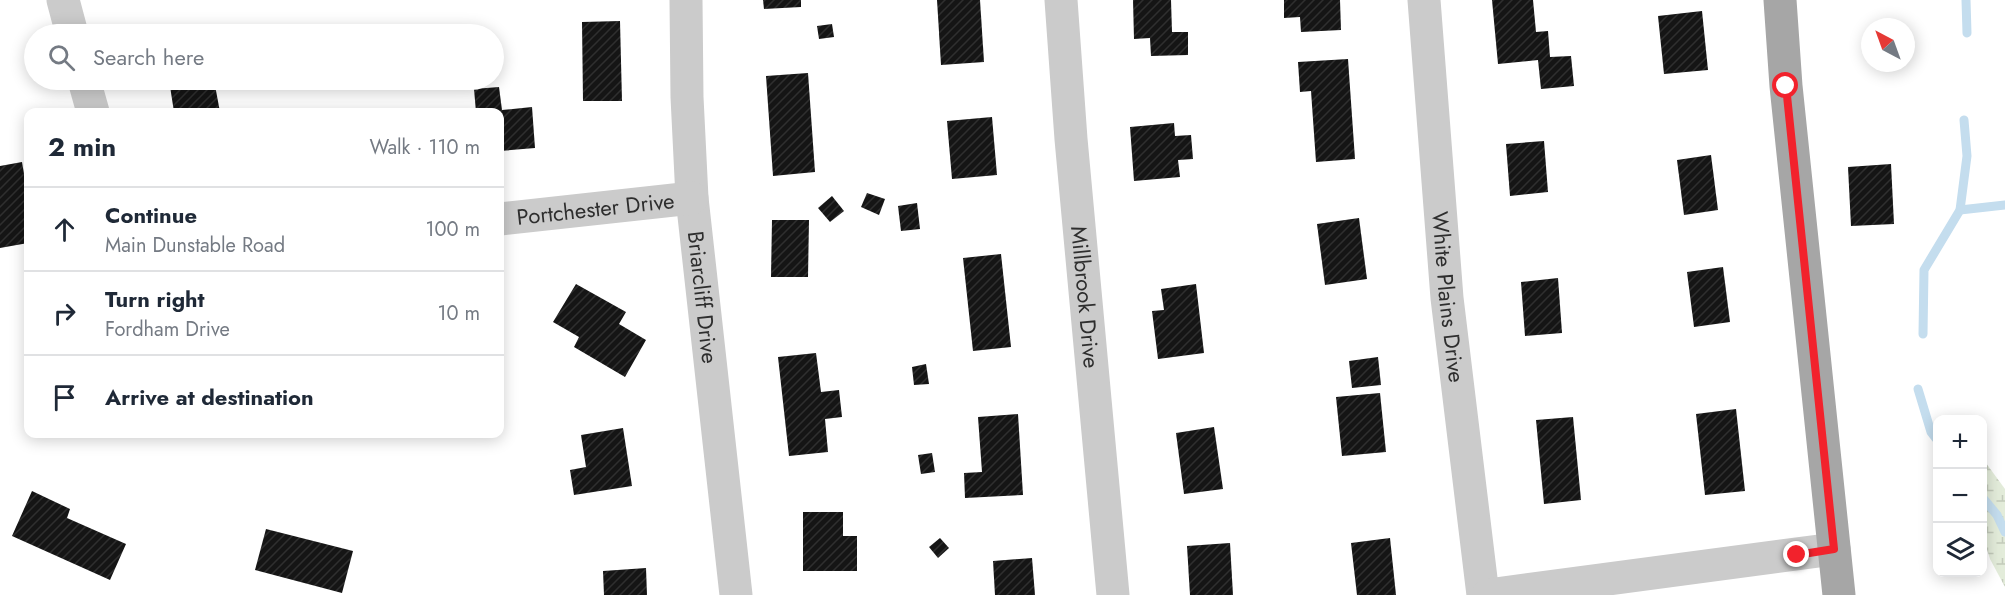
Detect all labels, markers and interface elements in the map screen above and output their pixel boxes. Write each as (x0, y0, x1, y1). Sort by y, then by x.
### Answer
north arrow (1861, 18, 1915, 72)
search box (24, 24, 504, 90)
icon: search (45, 41, 78, 74)
text: Search here (93, 41, 204, 73)
route start (1772, 72, 1798, 98)
text: 2 min (48, 128, 116, 166)
text: Walk · 110 m (370, 133, 480, 162)
street label: Portchester Drive (515, 184, 676, 233)
text: Continue (105, 199, 197, 231)
street label: White Plains Drive (1424, 210, 1473, 384)
icon: ahead (48, 213, 81, 246)
text: 100 m (425, 215, 480, 244)
street label: Millbrook Drive (1063, 224, 1108, 370)
street label: Briarcliff Drive (680, 229, 726, 365)
text: Main Dunstable Road (105, 231, 285, 260)
text: Turn right (105, 283, 205, 315)
icon: right (48, 297, 81, 330)
text: 10 m (437, 299, 480, 328)
text: Fordham Drive (105, 315, 230, 344)
icon: arrive (48, 381, 81, 414)
text: Arrive at destination (105, 381, 314, 413)
map controls (1933, 415, 1987, 577)
button: + (1933, 415, 1987, 469)
button: − (1933, 469, 1987, 523)
button: layers (1933, 523, 1987, 577)
route end (1783, 541, 1809, 567)

